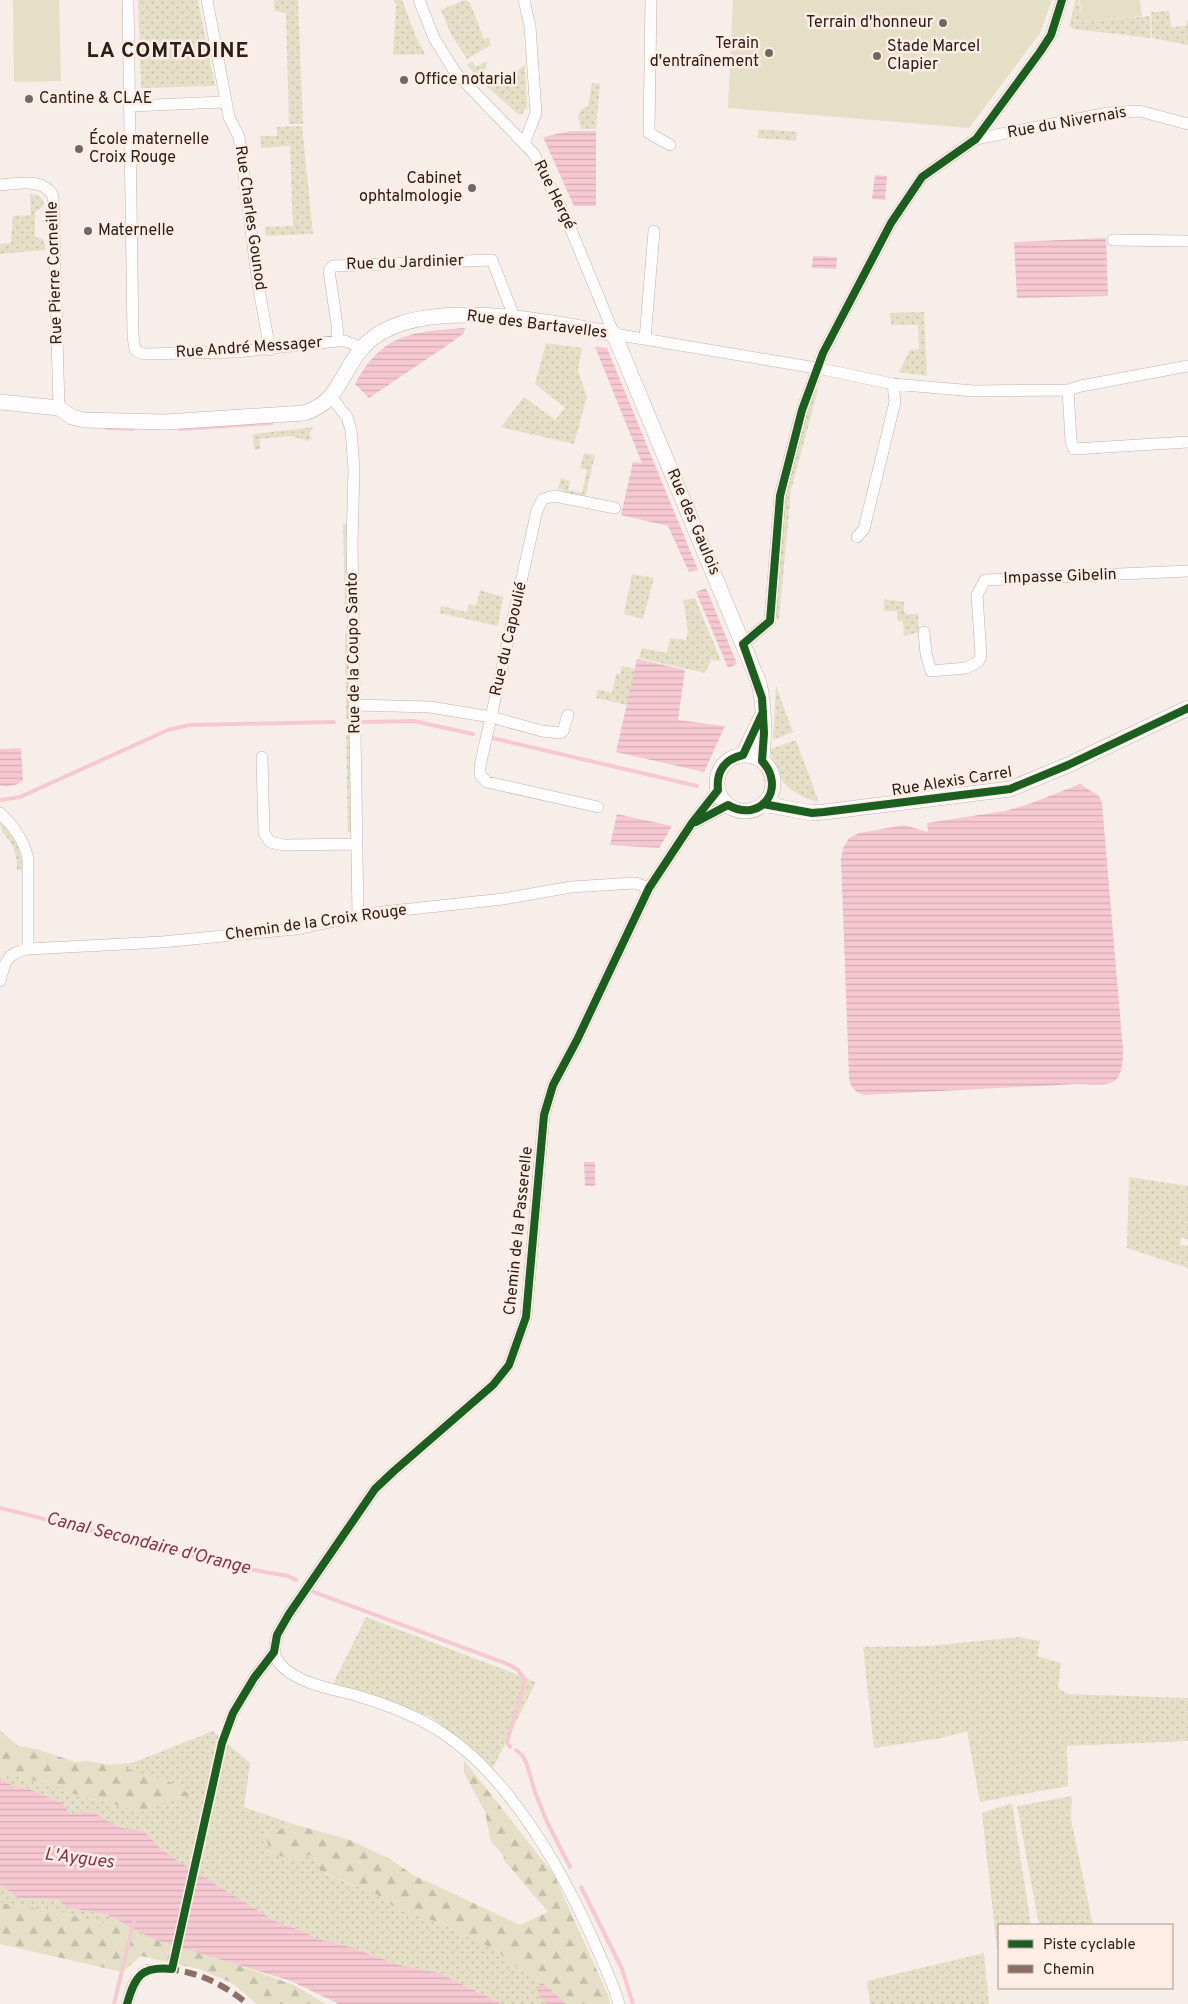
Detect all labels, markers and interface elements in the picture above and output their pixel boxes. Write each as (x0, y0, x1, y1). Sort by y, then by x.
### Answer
place label: Terrain d'honneur (806, 13, 933, 33)
marker: Terrain d'honneur (937, 17, 949, 29)
place label: Terain d'entraînement (650, 34, 759, 72)
place label: Stade Marcel Clapier (887, 37, 980, 75)
district label: LA COMTADINE (86, 38, 250, 65)
marker: Terain d'entraînement (763, 47, 775, 59)
marker: Stade Marcel Clapier (871, 50, 883, 62)
place label: Office notarial (414, 70, 516, 90)
marker: Office notarial (398, 74, 410, 86)
place label: Cantine & CLAE (39, 89, 152, 109)
marker: Cantine & CLAE (23, 93, 35, 105)
street label: Rue du Nivernais (1006, 103, 1128, 143)
place label: École maternelle Croix Rouge (89, 128, 209, 168)
marker: École maternelle Croix Rouge (73, 143, 85, 155)
street label: Rue Charles Gounod (230, 144, 270, 292)
street label: Rue Hergé (529, 157, 579, 233)
place label: Cabinet ophtalmologie (359, 169, 462, 207)
marker: Cabinet ophtalmologie (466, 182, 478, 194)
street label: Rue Pierre Corneille (43, 201, 67, 345)
place label: Maternelle (98, 221, 174, 241)
marker: Maternelle (82, 225, 94, 237)
street label: Rue du Jardinier (346, 251, 464, 275)
street label: Rue des Bartavelles (466, 306, 608, 344)
street label: Rue André Messager (175, 333, 323, 363)
street label: Rue des Gaulois (662, 466, 724, 578)
street label: Impasse Gibelin (1003, 565, 1117, 589)
street label: Rue de la Coupo Santo (343, 572, 365, 734)
street label: Rue du Capoulié (486, 580, 532, 698)
street label: Rue Alexis Carrel (890, 763, 1014, 801)
street label: Chemin de la Croix Rouge (224, 900, 408, 946)
street label: Chemin de la Passerelle (500, 1146, 538, 1316)
water label: Canal Secondaire d'Orange (43, 1507, 253, 1581)
water label: L'Aygues (43, 1843, 116, 1875)
legend (998, 1924, 1173, 1989)
text: Piste cyclable (1043, 1936, 1136, 1955)
text: Chemin (1043, 1961, 1095, 1980)

